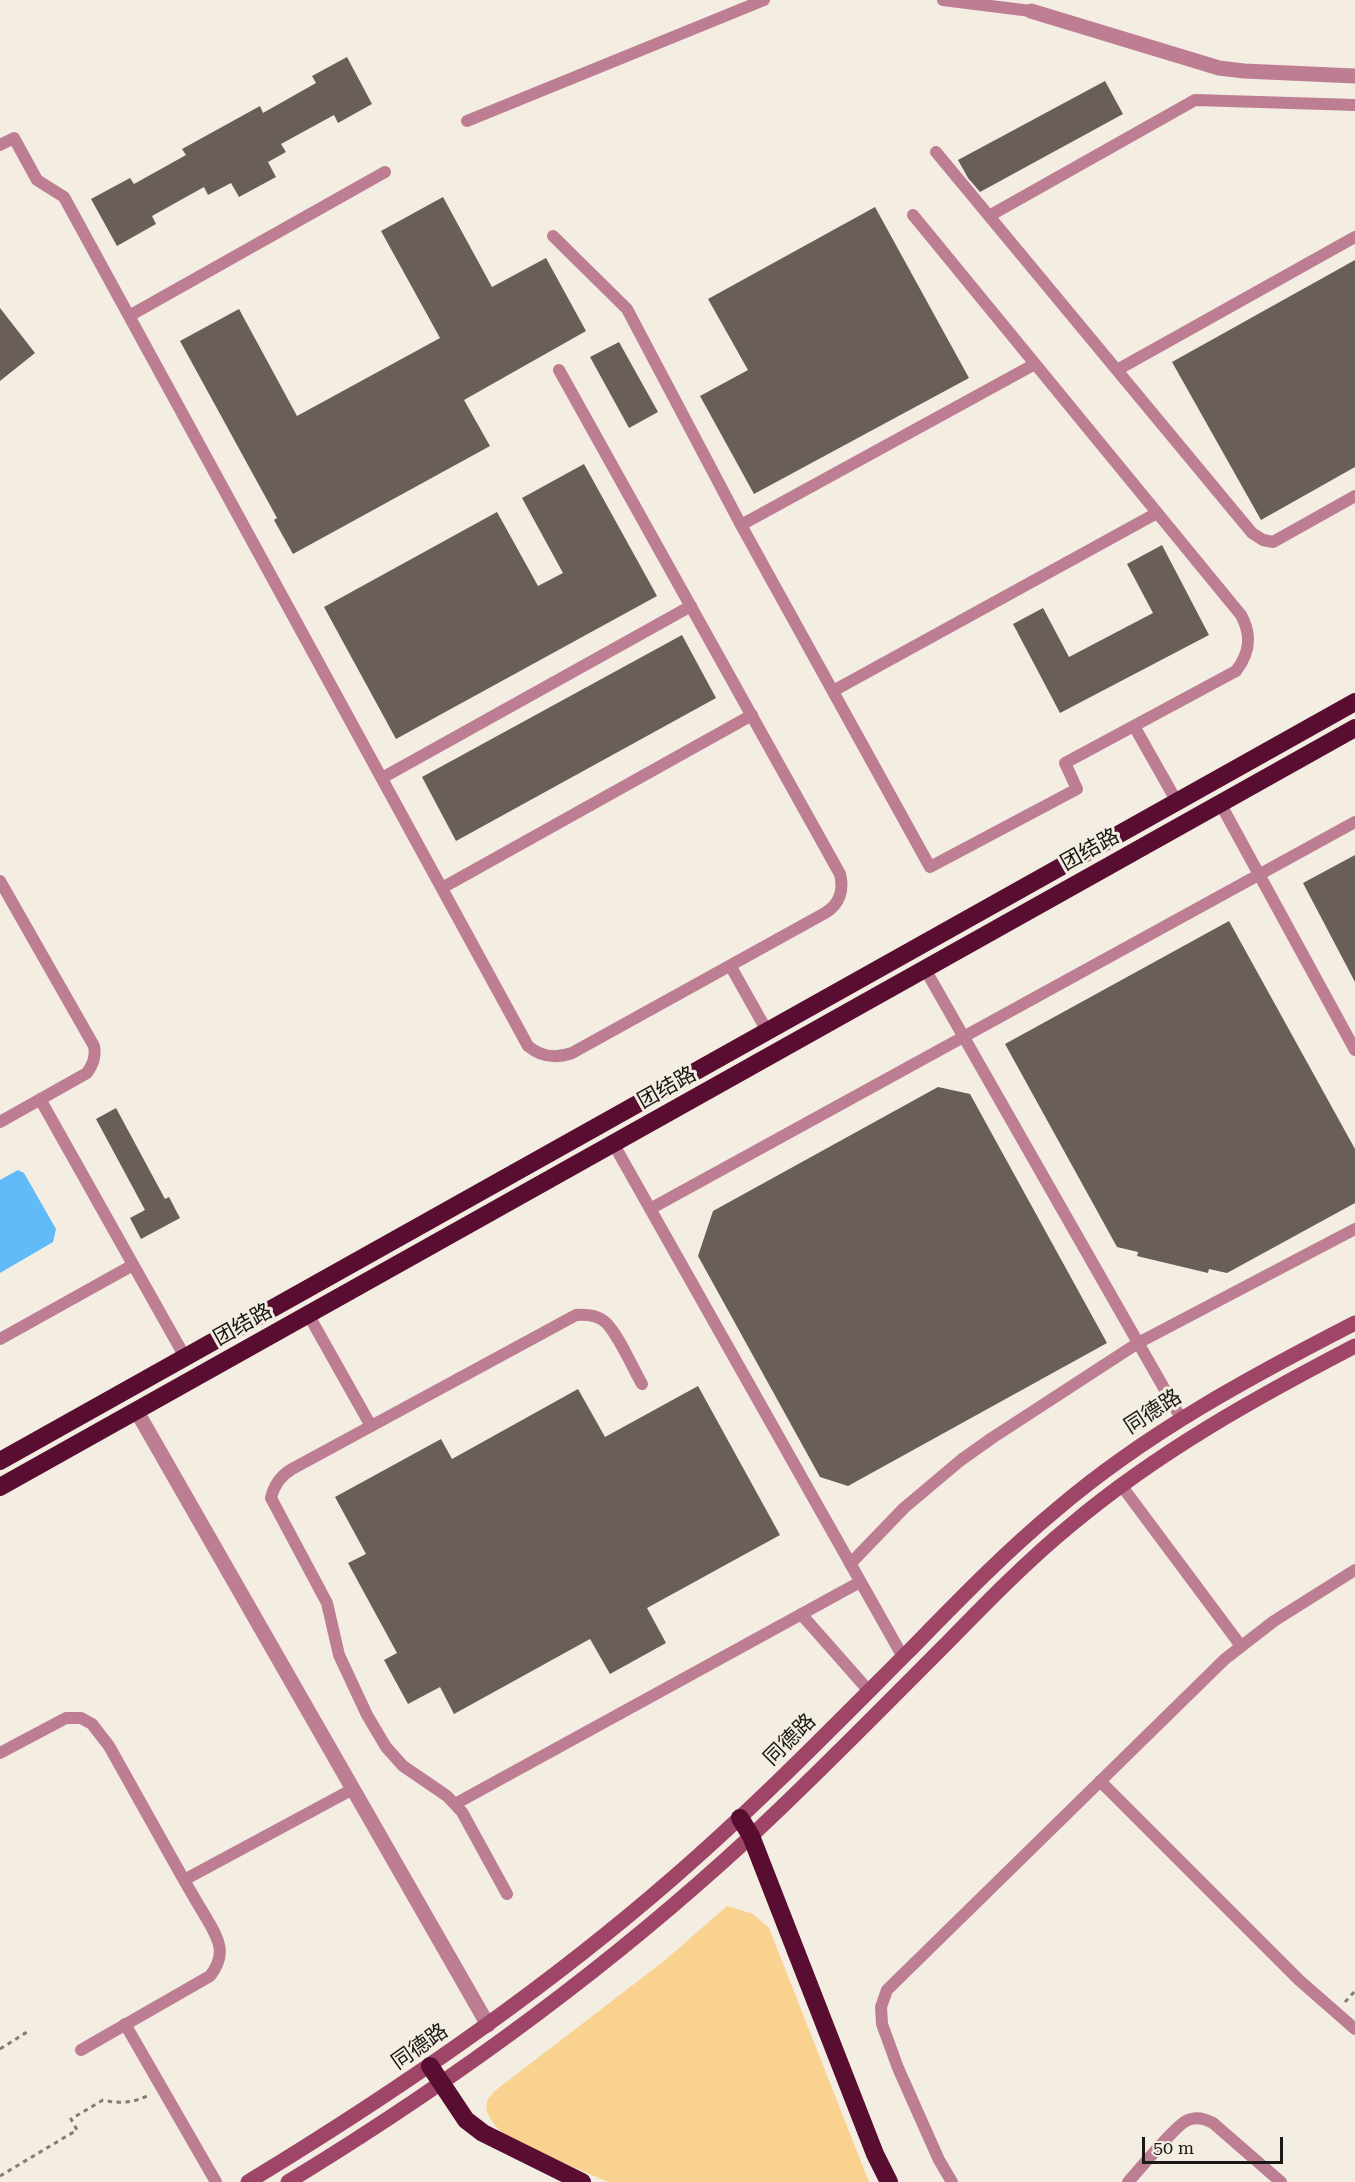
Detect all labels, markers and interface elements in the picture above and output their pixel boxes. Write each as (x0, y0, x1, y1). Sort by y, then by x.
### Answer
street label: 团结路 (1056, 824, 1124, 876)
street label: 团结路 (633, 1062, 701, 1114)
street label: 团结路 (209, 1299, 277, 1351)
street label: 同德路 (1120, 1384, 1186, 1440)
street label: 同德路 (759, 1709, 821, 1771)
street label: 同德路 (387, 2019, 453, 2075)
scale bar (1145, 2125, 1286, 2163)
text: 50 m (1153, 2137, 1194, 2158)

